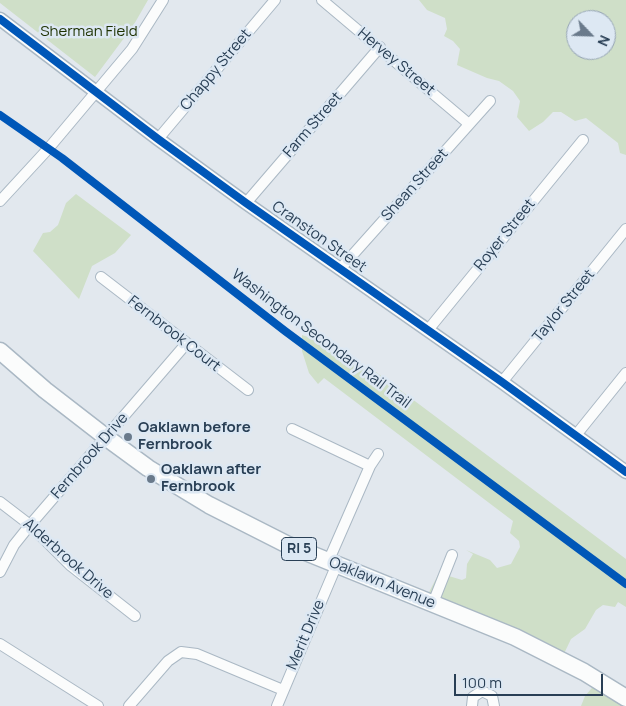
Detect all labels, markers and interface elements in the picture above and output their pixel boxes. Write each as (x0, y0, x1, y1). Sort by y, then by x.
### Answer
north arrow (566, 10, 616, 60)
park label: Sherman Field (40, 23, 138, 41)
street label: Hervey Street (354, 24, 438, 100)
street label: Chappy Street (177, 26, 255, 114)
text: N (594, 32, 615, 49)
street label: Farm Street (280, 89, 346, 161)
street label: Shean Street (378, 145, 452, 225)
street label: Royer Street (471, 196, 539, 274)
street label: Cranston Street (268, 198, 370, 276)
street label: Washington Secondary Rail Trail (228, 266, 414, 412)
street label: Taylor Street (529, 266, 599, 346)
street label: Fernbrook Court (124, 292, 224, 376)
street label: Fernbrook Drive (48, 409, 132, 503)
place label: Oaklawn before Fernbrook (138, 419, 251, 454)
marker: Oaklawn before Fernbrook (122, 431, 134, 443)
place label: Oaklawn after Fernbrook (161, 461, 261, 496)
marker: Oaklawn after Fernbrook (145, 473, 157, 485)
street label: Alderbrook Drive (19, 515, 117, 603)
road number: RI 5 (282, 538, 316, 560)
street label: Oaklawn Avenue (326, 554, 438, 612)
street label: Merit Drive (283, 597, 329, 673)
scale bar (456, 664, 605, 696)
text: 100 m (462, 672, 502, 693)

